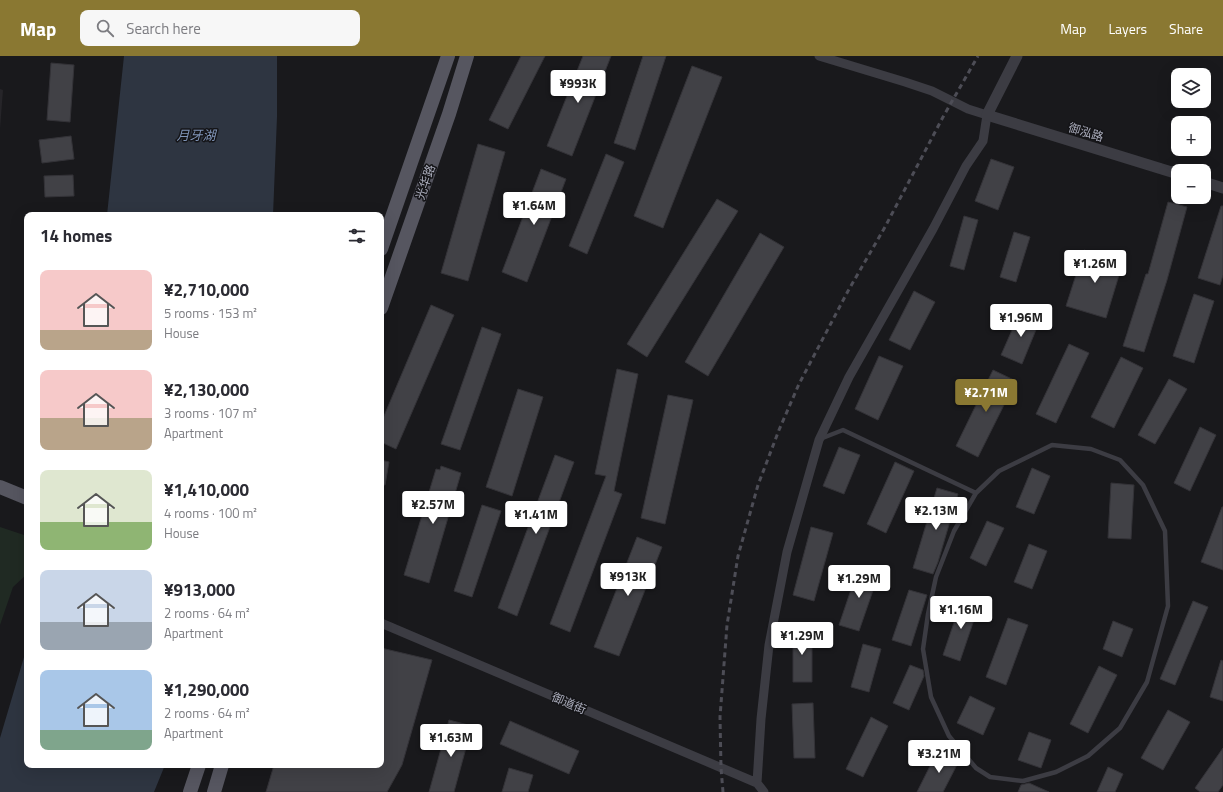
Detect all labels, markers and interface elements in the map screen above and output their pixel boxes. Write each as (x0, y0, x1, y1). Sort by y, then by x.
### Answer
search box (80, 10, 360, 46)
text: Map (20, 14, 56, 43)
icon: search (94, 17, 116, 39)
text: Search here (126, 17, 201, 40)
text: Map (1060, 18, 1086, 39)
text: Layers (1108, 18, 1147, 39)
text: Share (1169, 18, 1203, 39)
map controls (1171, 68, 1211, 204)
button: layers (1171, 68, 1211, 108)
pin: ¥993K (550, 70, 606, 104)
text: ¥993K (560, 73, 596, 93)
button: + (1171, 116, 1211, 156)
street label: 御泓路 (1066, 118, 1106, 146)
water label: 月牙湖 (176, 125, 217, 145)
street label: 光华路 (410, 162, 440, 202)
button: − (1171, 164, 1211, 204)
pin: ¥1.64M (501, 192, 567, 226)
text: ¥1.64M (512, 195, 556, 215)
text: 14 homes (40, 223, 112, 249)
icon: filters (346, 225, 368, 247)
pin: ¥1.26M (1062, 250, 1128, 284)
text: ¥1.26M (1073, 253, 1117, 273)
text: ¥2,710,000 (164, 277, 249, 303)
icon: home (72, 286, 120, 334)
text: 5 rooms · 153 m² (164, 303, 257, 323)
pin: ¥1.96M (988, 304, 1054, 338)
text: ¥1.96M (999, 307, 1043, 327)
text: House (164, 323, 199, 343)
text: ¥2,130,000 (164, 377, 249, 403)
pin: ¥2.71M (953, 379, 1019, 413)
text: ¥2.71M (964, 382, 1008, 402)
icon: home (72, 386, 120, 434)
text: 3 rooms · 107 m² (164, 403, 257, 423)
text: Apartment (164, 423, 223, 443)
text: ¥1,410,000 (164, 477, 249, 503)
icon: home (72, 486, 120, 534)
pin: ¥2.57M (400, 491, 466, 525)
text: ¥2.57M (411, 494, 455, 514)
pin: ¥2.13M (903, 497, 969, 531)
text: ¥2.13M (914, 500, 958, 520)
pin: ¥1.41M (503, 501, 569, 535)
text: 4 rooms · 100 m² (164, 503, 257, 523)
text: ¥1.41M (514, 504, 558, 524)
text: House (164, 523, 199, 543)
pin: ¥913K (600, 563, 656, 597)
pin: ¥1.29M (826, 565, 892, 599)
text: ¥913K (610, 566, 646, 586)
text: ¥1.29M (837, 568, 881, 588)
text: ¥913,000 (164, 577, 235, 603)
icon: home (72, 586, 120, 634)
pin: ¥1.16M (928, 596, 994, 630)
text: ¥1.16M (939, 599, 983, 619)
text: 2 rooms · 64 m² (164, 603, 250, 623)
pin: ¥1.29M (769, 622, 835, 656)
text: Apartment (164, 623, 223, 643)
text: ¥1.29M (780, 625, 824, 645)
text: ¥1,290,000 (164, 677, 249, 703)
icon: home (72, 686, 120, 734)
street label: 御道街 (549, 687, 589, 719)
text: 2 rooms · 64 m² (164, 703, 250, 723)
text: Apartment (164, 723, 223, 743)
pin: ¥1.63M (418, 724, 484, 758)
text: ¥1.63M (429, 727, 473, 747)
pin: ¥3.21M (906, 740, 972, 774)
text: ¥3.21M (917, 743, 961, 763)

